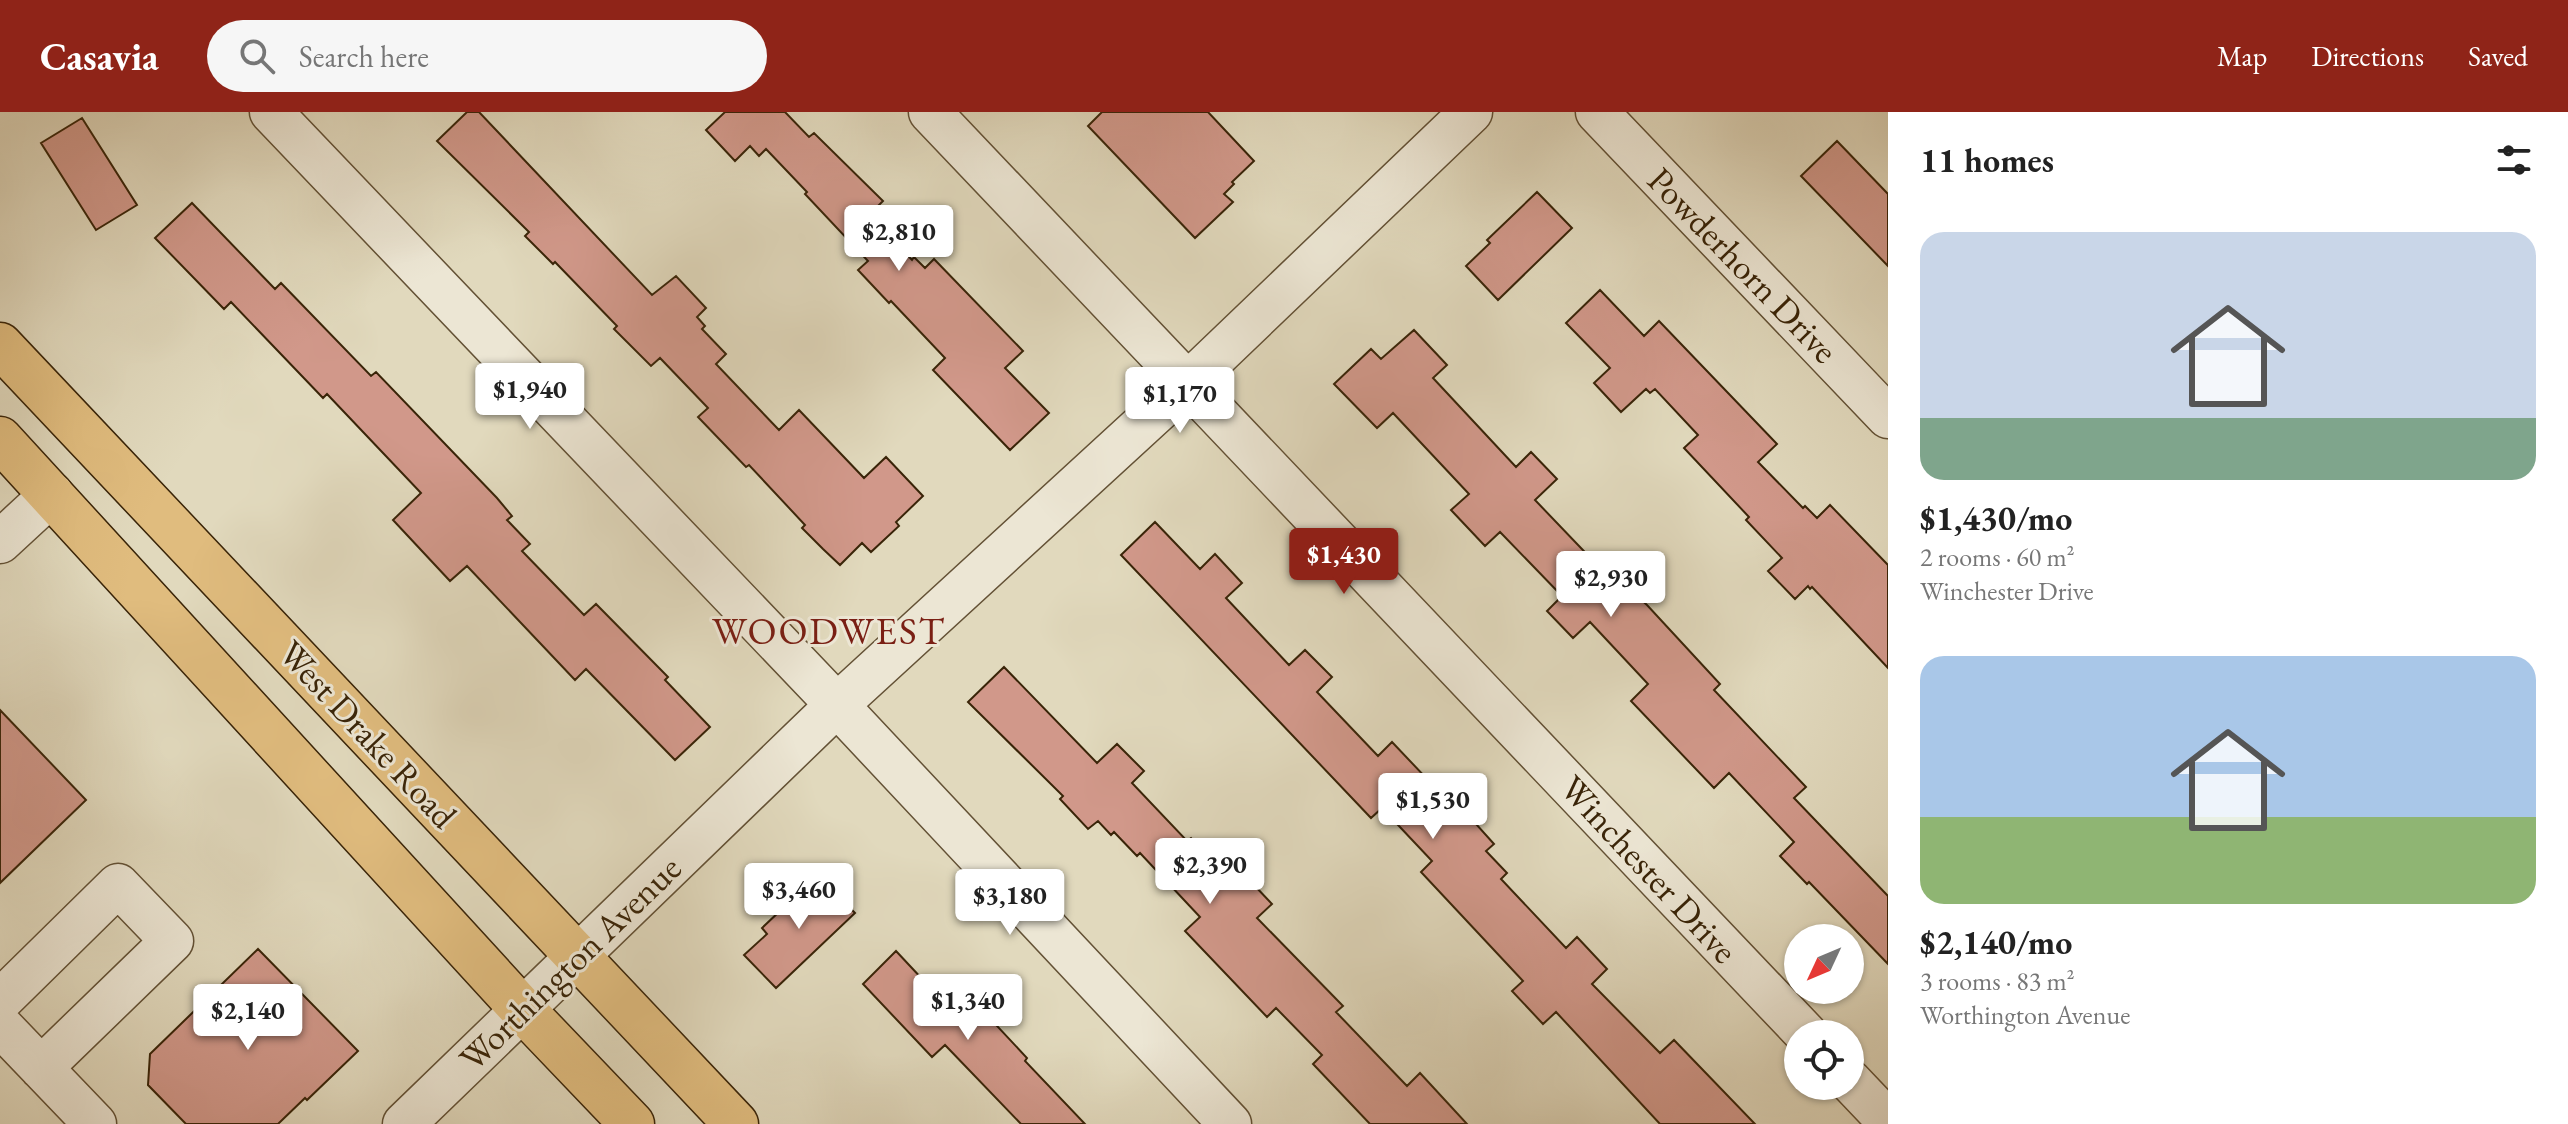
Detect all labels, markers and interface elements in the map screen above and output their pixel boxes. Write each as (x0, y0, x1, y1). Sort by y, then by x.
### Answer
search box (207, 20, 767, 92)
text: Casavia (40, 32, 159, 81)
icon: search (235, 34, 279, 78)
text: Search here (299, 37, 429, 76)
text: Map (2217, 38, 2267, 74)
text: Directions (2311, 38, 2424, 74)
text: Saved (2468, 38, 2528, 74)
text: 11 homes (1920, 138, 2054, 182)
icon: filters (2492, 138, 2536, 182)
street label: Powderhorn Drive (1638, 157, 1848, 373)
pin: $2,810 (834, 205, 964, 273)
text: $2,810 (862, 214, 936, 248)
icon: home (2156, 284, 2300, 428)
pin: $1,940 (465, 363, 595, 431)
pin: $1,170 (1115, 367, 1245, 435)
text: $1,940 (493, 372, 567, 406)
text: $1,170 (1143, 376, 1217, 410)
text: $1,430/mo (1920, 496, 2072, 540)
pin: $1,430 (1279, 528, 1409, 596)
text: $1,430 (1307, 537, 1381, 571)
text: 2 rooms · 60 m² (1920, 540, 2075, 574)
pin: $2,930 (1546, 551, 1676, 619)
text: $2,930 (1574, 560, 1648, 594)
text: Winchester Drive (1920, 574, 2094, 608)
district label: WOODWEST (712, 606, 946, 655)
street label: West Drake Road (269, 630, 468, 839)
icon: home (2156, 708, 2300, 852)
street label: Winchester Drive (1550, 765, 1748, 973)
pin: $1,530 (1368, 773, 1498, 841)
text: $1,530 (1396, 782, 1470, 816)
pin: $2,390 (1145, 838, 1275, 906)
street label: Worthington Avenue (449, 845, 691, 1081)
text: $2,390 (1173, 847, 1247, 881)
pin: $3,460 (734, 863, 864, 931)
pin: $3,180 (945, 869, 1075, 937)
text: $3,460 (762, 872, 836, 906)
text: $3,180 (973, 878, 1047, 912)
text: $2,140/mo (1920, 920, 2072, 964)
north arrow (1784, 924, 1864, 1004)
map controls (1784, 924, 1864, 1100)
text: 3 rooms · 83 m² (1920, 964, 2075, 998)
pin: $1,340 (903, 974, 1033, 1042)
text: $1,340 (931, 983, 1005, 1017)
pin: $2,140 (183, 984, 313, 1052)
text: $2,140 (211, 993, 285, 1027)
text: Worthington Avenue (1920, 998, 2130, 1032)
button: locate (1784, 1020, 1864, 1100)

